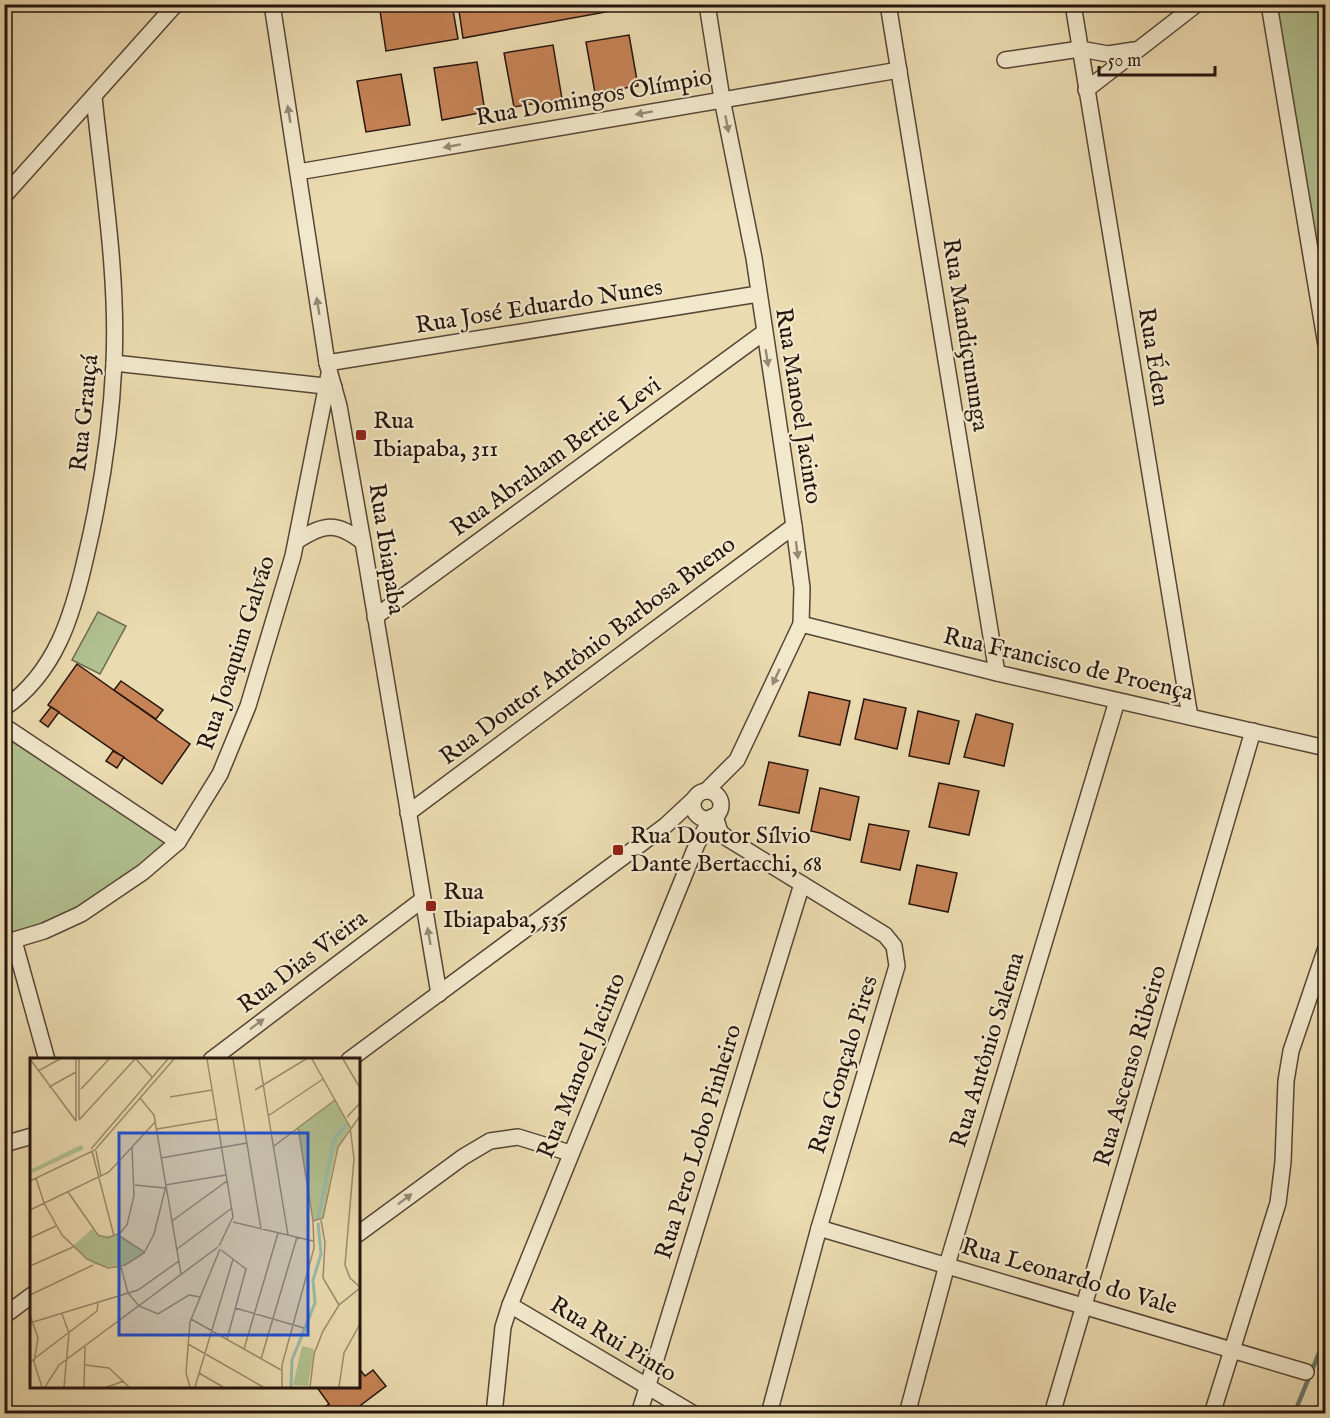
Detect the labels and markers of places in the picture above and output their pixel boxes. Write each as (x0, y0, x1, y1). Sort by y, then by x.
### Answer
place label: Rua Ibiapaba, 311 (373, 406, 498, 465)
marker: Rua Ibiapaba, 311 (354, 428, 368, 442)
place label: Rua Doutor Sílvio Dante Bertacchi, 68 (630, 821, 822, 880)
marker: Rua Doutor Sílvio Dante Bertacchi, 68 (611, 843, 625, 857)
place label: Rua Ibiapaba, 535 (443, 877, 568, 936)
marker: Rua Ibiapaba, 535 (424, 899, 438, 913)

